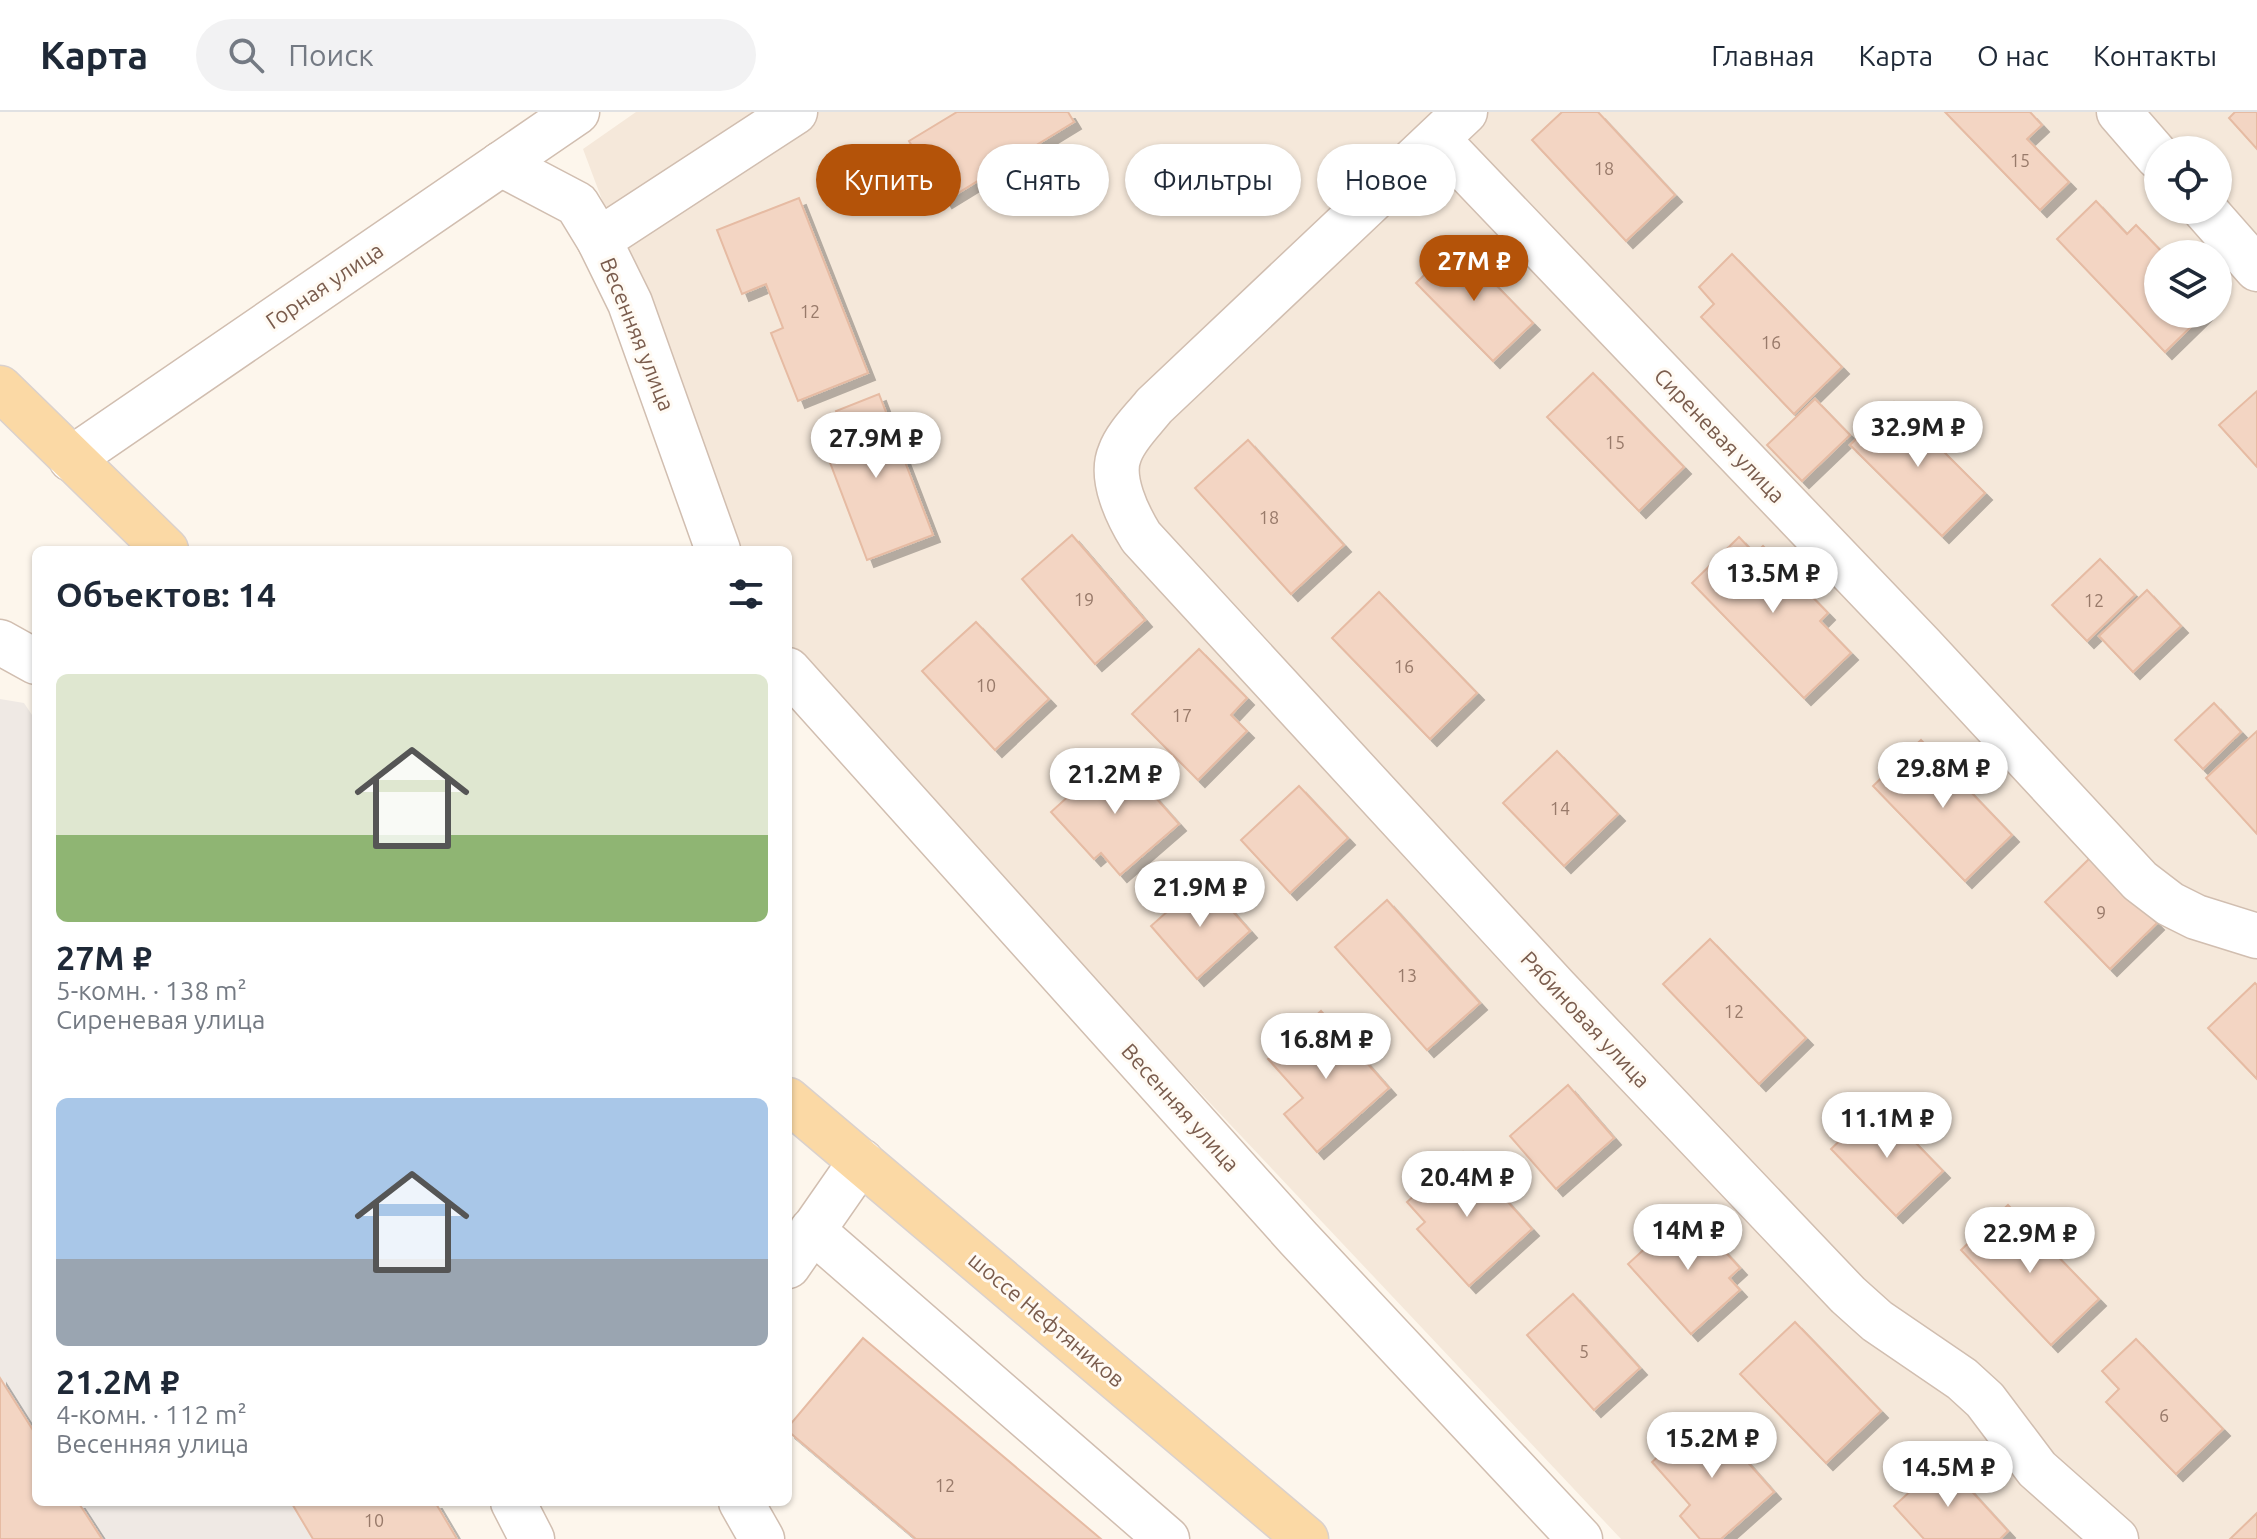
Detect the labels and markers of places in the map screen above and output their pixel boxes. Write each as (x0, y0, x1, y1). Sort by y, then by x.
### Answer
pin: 27M ₽ (1418, 235, 1530, 303)
pin: 32.9M ₽ (1844, 401, 1992, 469)
pin: 27.9M ₽ (802, 412, 950, 480)
pin: 13.5M ₽ (1699, 547, 1847, 615)
pin: 29.8M ₽ (1869, 742, 2017, 810)
pin: 21.2M ₽ (1041, 748, 1189, 816)
pin: 21.9M ₽ (1126, 861, 1274, 929)
pin: 16.8M ₽ (1252, 1013, 1400, 1081)
pin: 11.1M ₽ (1813, 1092, 1961, 1160)
pin: 20.4M ₽ (1393, 1151, 1541, 1219)
pin: 14M ₽ (1632, 1204, 1744, 1272)
pin: 22.9M ₽ (1956, 1207, 2104, 1275)
pin: 15.2M ₽ (1638, 1412, 1786, 1480)
pin: 14.5M ₽ (1874, 1441, 2022, 1509)

